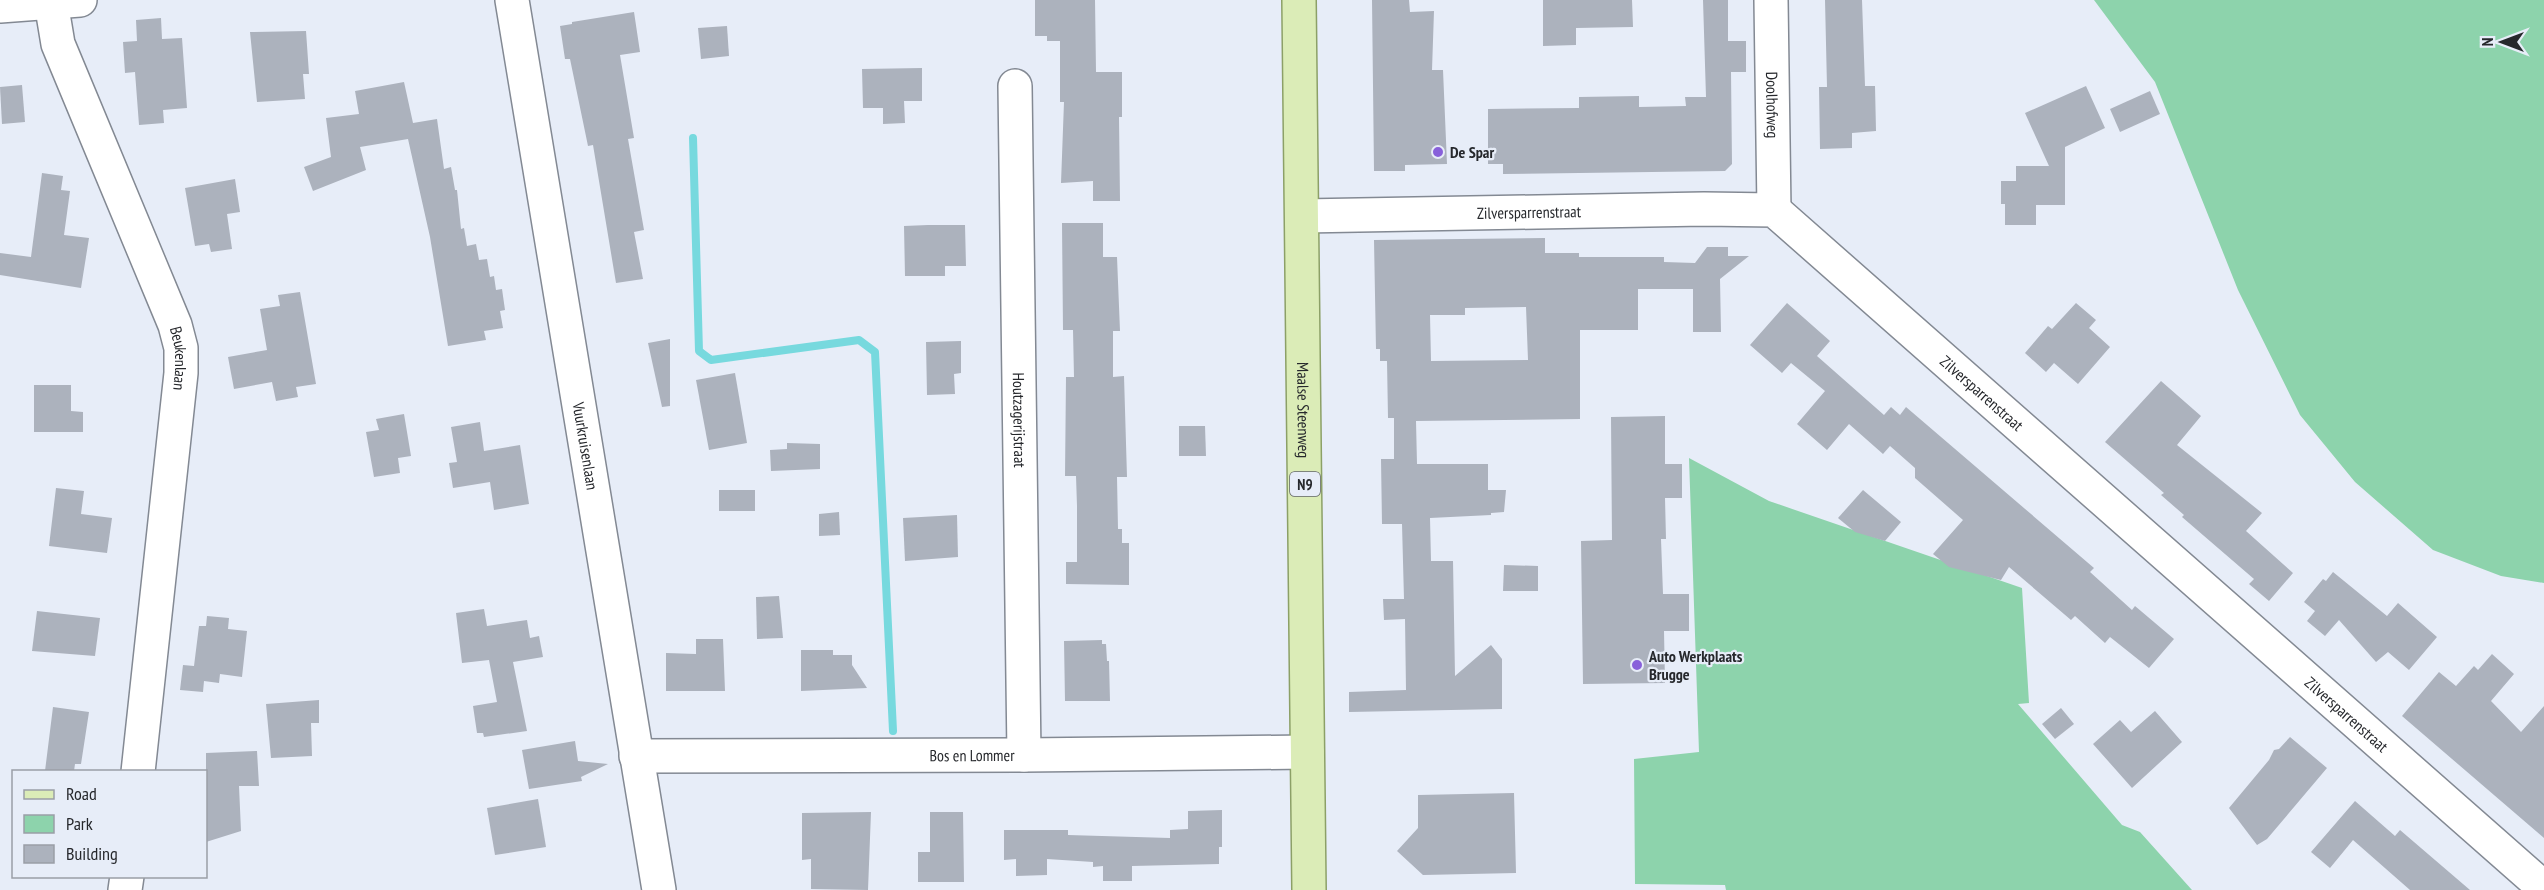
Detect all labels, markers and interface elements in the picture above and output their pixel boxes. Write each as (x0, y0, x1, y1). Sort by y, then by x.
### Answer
north arrow (2472, 12, 2532, 72)
text: N (2477, 38, 2497, 46)
street label: Doolhofweg (1762, 72, 1783, 138)
place label: De Spar (1450, 142, 1494, 162)
marker: De Spar (1431, 145, 1445, 159)
street label: Zilversparrenstraat (1477, 201, 1582, 223)
street label: Beukenlaan (166, 324, 191, 391)
street label: Zilversparrenstraat (1936, 351, 2028, 435)
street label: Maalse Steenweg (1293, 362, 1314, 458)
street label: Houtzagerijstraat (1009, 372, 1030, 468)
street label: Vuurkruisenlaan (568, 400, 603, 491)
road number: N9 (1290, 472, 1320, 496)
place label: Auto Werkplaats Brugge (1648, 646, 1743, 684)
marker: Auto Werkplaats Brugge (1630, 658, 1644, 672)
street label: Zilversparrenstraat (2301, 672, 2393, 756)
street label: Bos en Lommer (929, 745, 1015, 765)
legend (12, 770, 207, 878)
text: Road (66, 782, 97, 805)
text: Park (66, 812, 93, 835)
text: Building (66, 842, 118, 865)

